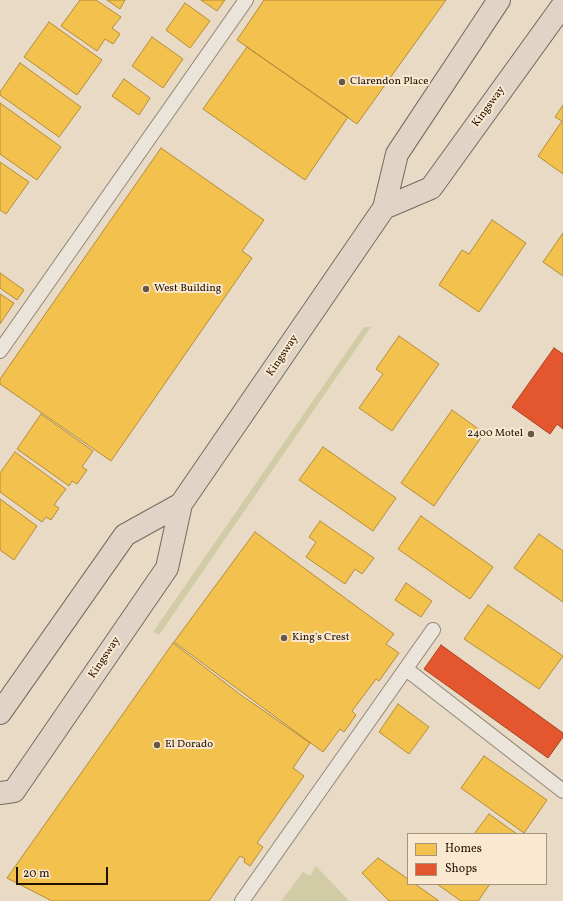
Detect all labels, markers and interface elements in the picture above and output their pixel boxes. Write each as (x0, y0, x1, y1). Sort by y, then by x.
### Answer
place label: Clarendon Place (350, 75, 428, 89)
marker: Clarendon Place (337, 77, 347, 87)
street label: Kingsway (470, 84, 508, 130)
place label: West Building (154, 282, 221, 296)
marker: West Building (141, 284, 151, 294)
street label: Kingsway (264, 333, 302, 379)
place label: 2400 Motel (467, 427, 523, 441)
marker: 2400 Motel (526, 429, 536, 439)
place label: King's Crest (292, 631, 350, 645)
marker: King's Crest (279, 633, 289, 643)
street label: Kingsway (86, 635, 124, 681)
place label: El Dorado (165, 738, 213, 752)
marker: El Dorado (152, 740, 162, 750)
legend (407, 833, 547, 885)
text: Homes (445, 841, 482, 857)
scale bar (18, 859, 110, 885)
text: Shops (445, 861, 477, 877)
text: 20 m (23, 866, 50, 882)

